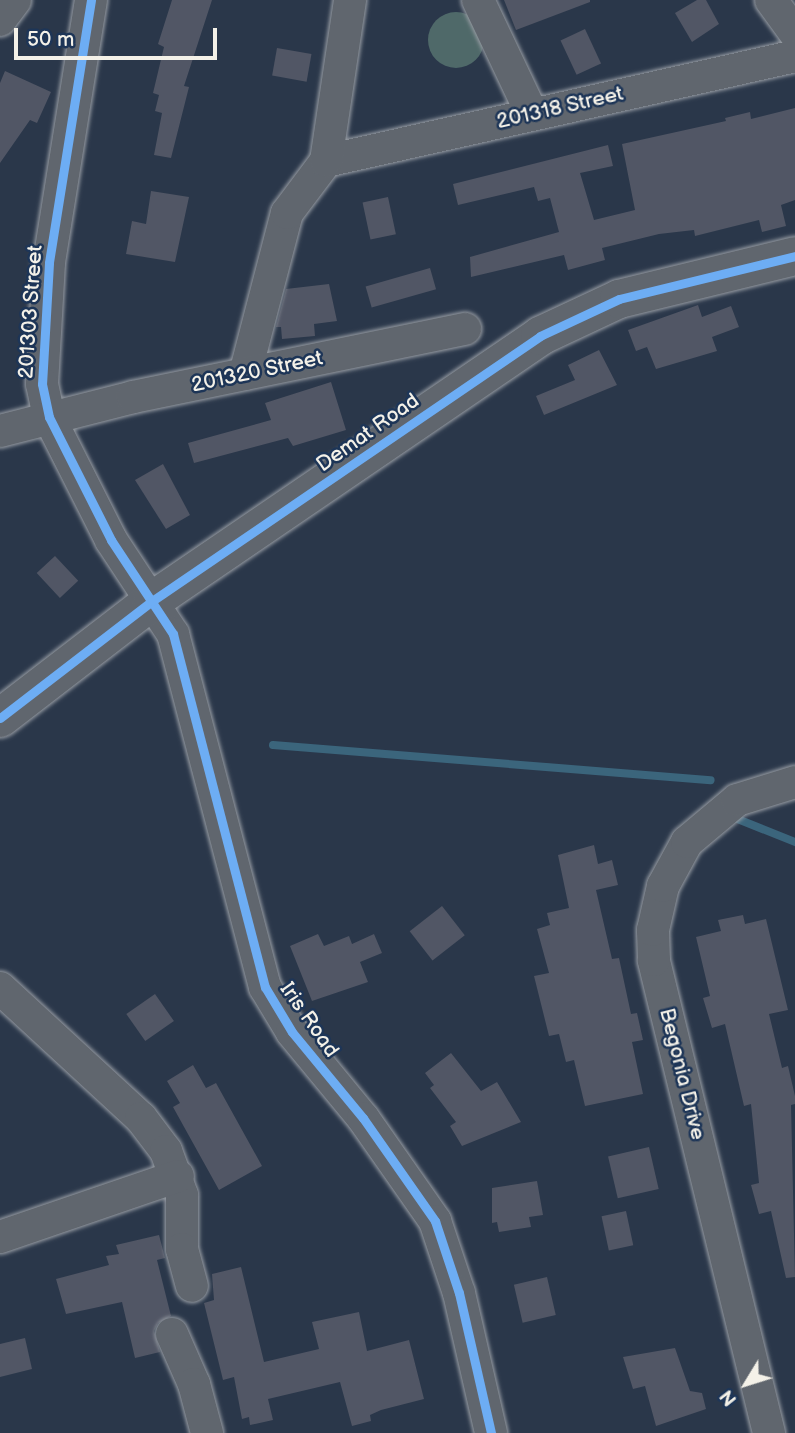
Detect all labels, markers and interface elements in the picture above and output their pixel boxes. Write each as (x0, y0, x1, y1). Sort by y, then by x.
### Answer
scale bar (18, 14, 220, 58)
text: 50 m (27, 27, 74, 52)
street label: 201318 Street (494, 81, 626, 135)
street label: 201303 Street (14, 244, 48, 380)
street label: 201320 Street (189, 346, 325, 398)
street label: Demat Road (312, 388, 424, 478)
street label: Iris Road (274, 978, 344, 1062)
street label: Begonia Drive (653, 1006, 711, 1142)
north arrow (711, 1349, 781, 1419)
text: N (716, 1385, 743, 1410)

